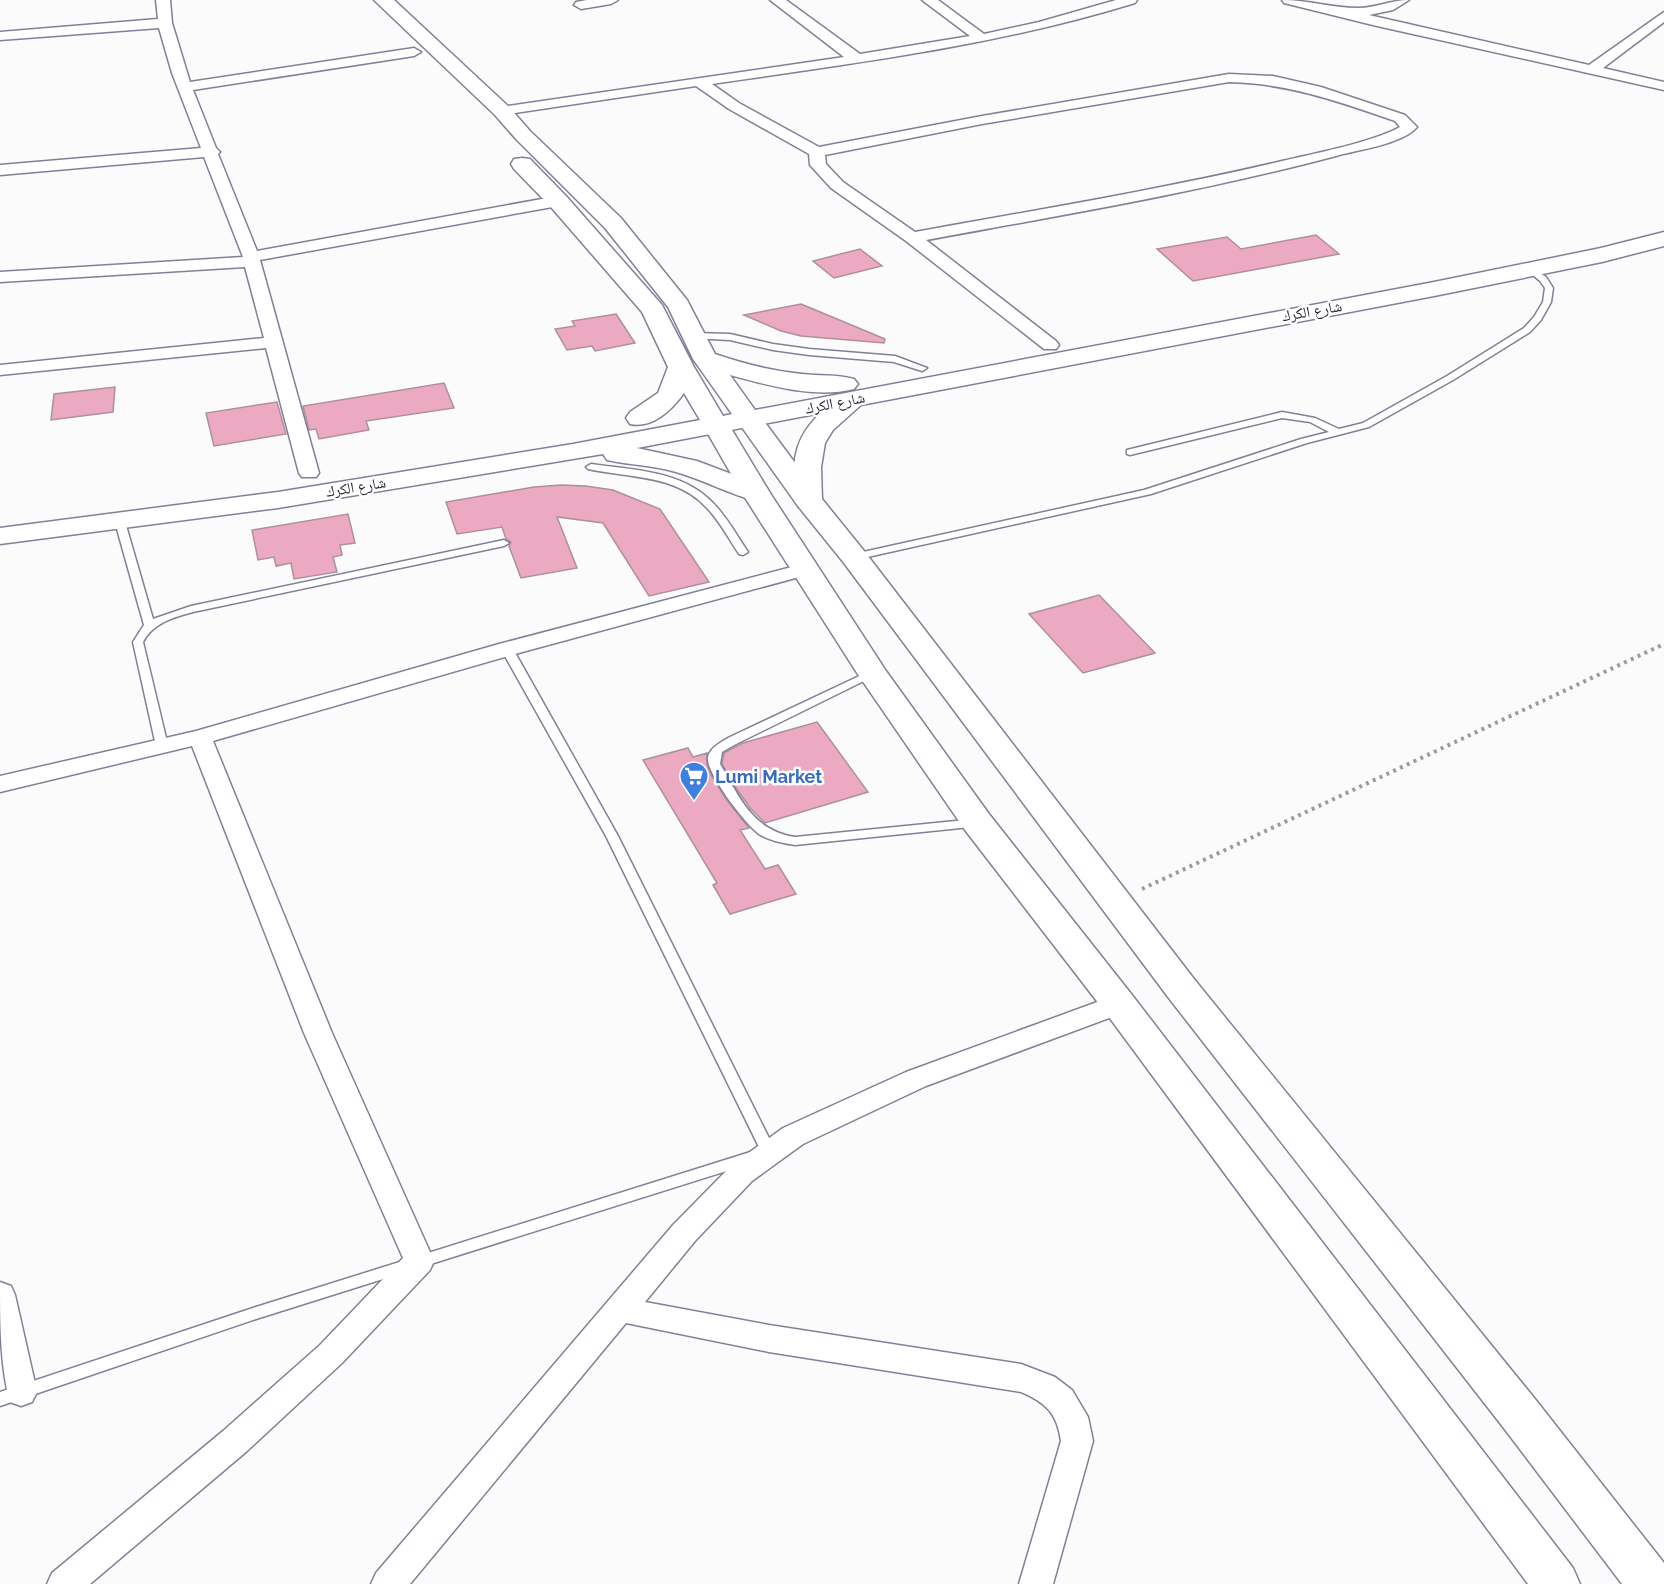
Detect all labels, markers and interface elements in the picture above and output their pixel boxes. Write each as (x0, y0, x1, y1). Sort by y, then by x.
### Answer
street label: شارع الكرك (1281, 297, 1344, 326)
street label: شارع الكرك (804, 388, 867, 419)
street label: شارع الكرك (325, 473, 388, 502)
supermarket icon: Lumi Market (678, 760, 710, 802)
place label: Lumi Market (715, 766, 822, 787)

